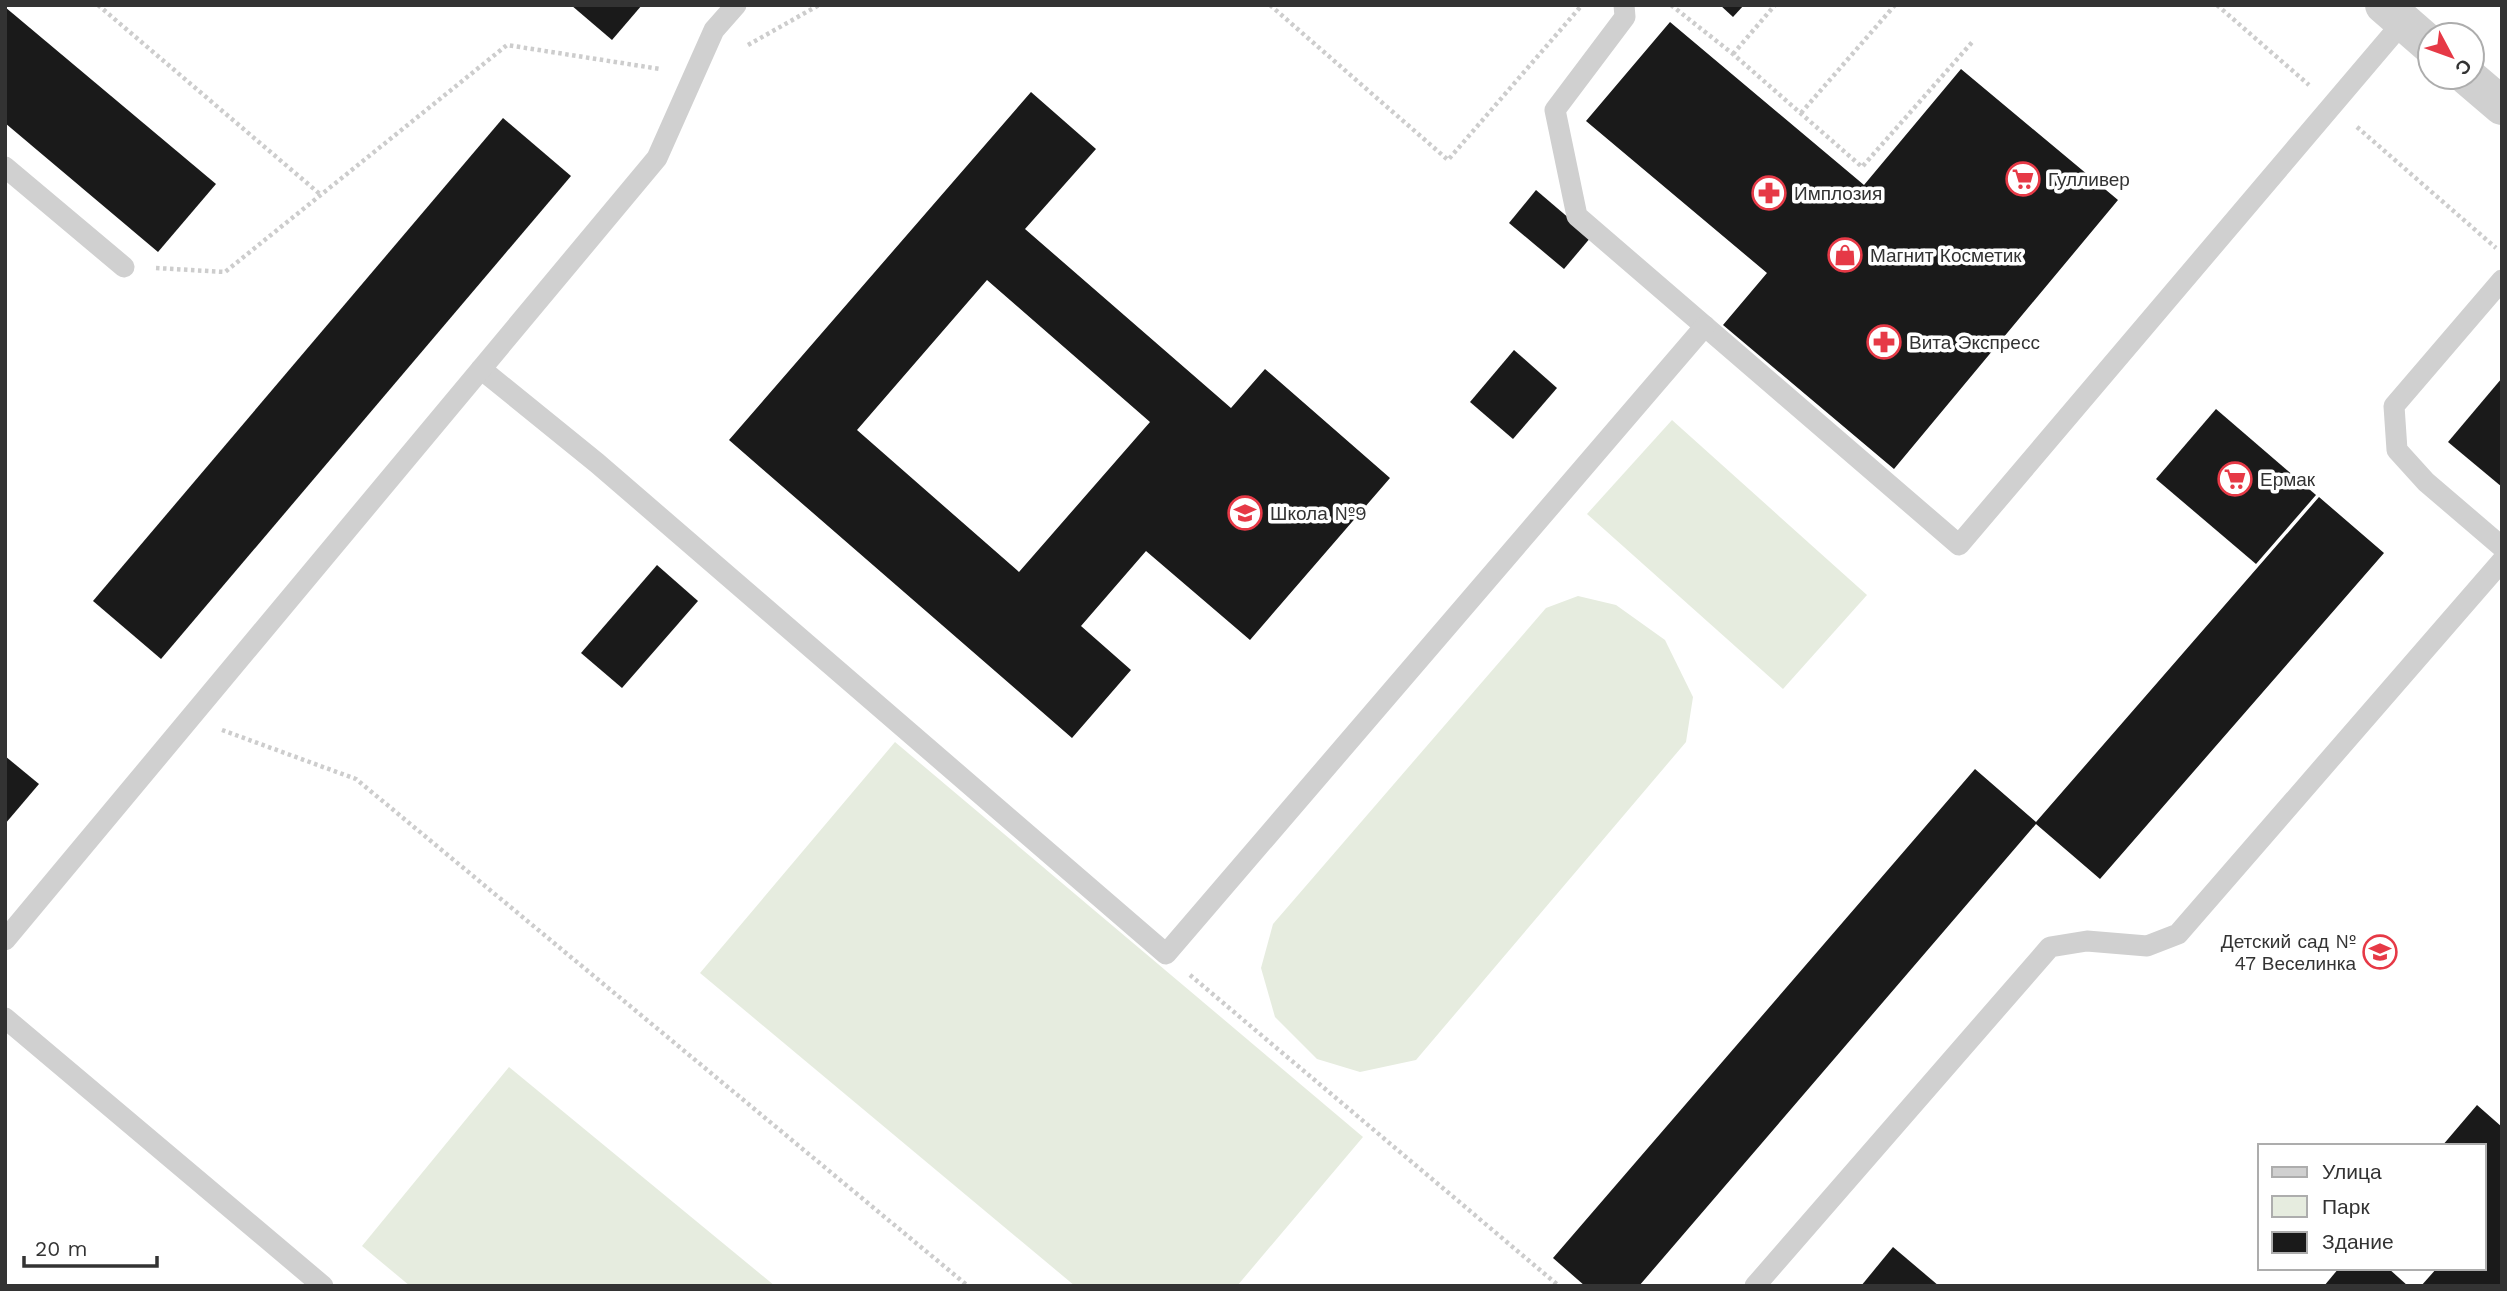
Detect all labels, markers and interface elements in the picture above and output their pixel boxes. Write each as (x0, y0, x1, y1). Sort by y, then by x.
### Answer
north arrow (2416, 21, 2486, 91)
text: С (2450, 54, 2477, 80)
supermarket icon: Гулливер (2004, 160, 2042, 198)
place label: Гулливер (2048, 168, 2130, 191)
pharmacy icon: Имплозия (1750, 174, 1788, 212)
place label: Имплозия (1794, 182, 1882, 205)
shop icon: Магнит Косметик (1826, 236, 1864, 274)
place label: Магнит Косметик (1870, 244, 2022, 267)
pharmacy icon: Вита Экспресс (1865, 323, 1903, 361)
place label: Вита Экспресс (1909, 331, 2040, 354)
supermarket icon: Ермак (2216, 460, 2254, 498)
place label: Ермак (2260, 468, 2316, 491)
school or university icon: Школа №9 (1226, 494, 1264, 532)
place label: Школа №9 (1270, 502, 1367, 525)
place label: Детский сад № 47 Веселинка (2221, 930, 2356, 975)
school or university icon: Детский сад № 47 Веселинка (2361, 933, 2399, 971)
legend (2258, 1144, 2486, 1270)
text: Улица (2322, 1159, 2382, 1184)
text: Парк (2322, 1194, 2370, 1219)
scale bar (24, 1224, 158, 1268)
text: Здание (2322, 1229, 2394, 1254)
text: 20 m (35, 1236, 87, 1261)

